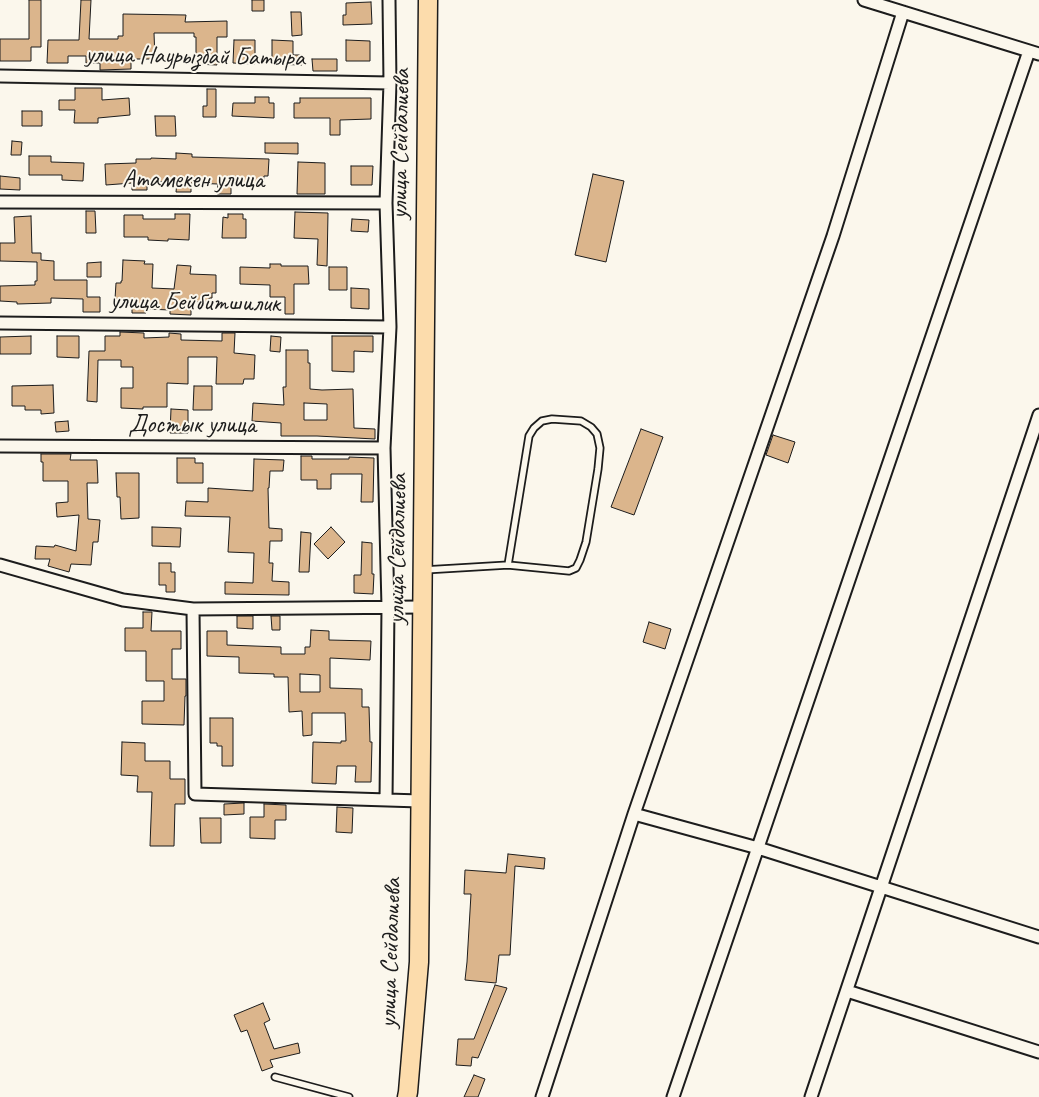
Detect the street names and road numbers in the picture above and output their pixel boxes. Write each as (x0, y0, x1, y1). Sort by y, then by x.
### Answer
street label: улица Наурызбай Батыра (85, 40, 305, 74)
street label: улица Сейдалиева (385, 69, 417, 219)
street label: Атамекен улица (122, 165, 264, 195)
street label: улица Бейбитшилик (110, 287, 280, 319)
street label: Достык улица (128, 410, 256, 440)
street label: улица Сейдалиева (382, 474, 414, 624)
street label: улица Сейдалиева (373, 877, 409, 1029)

